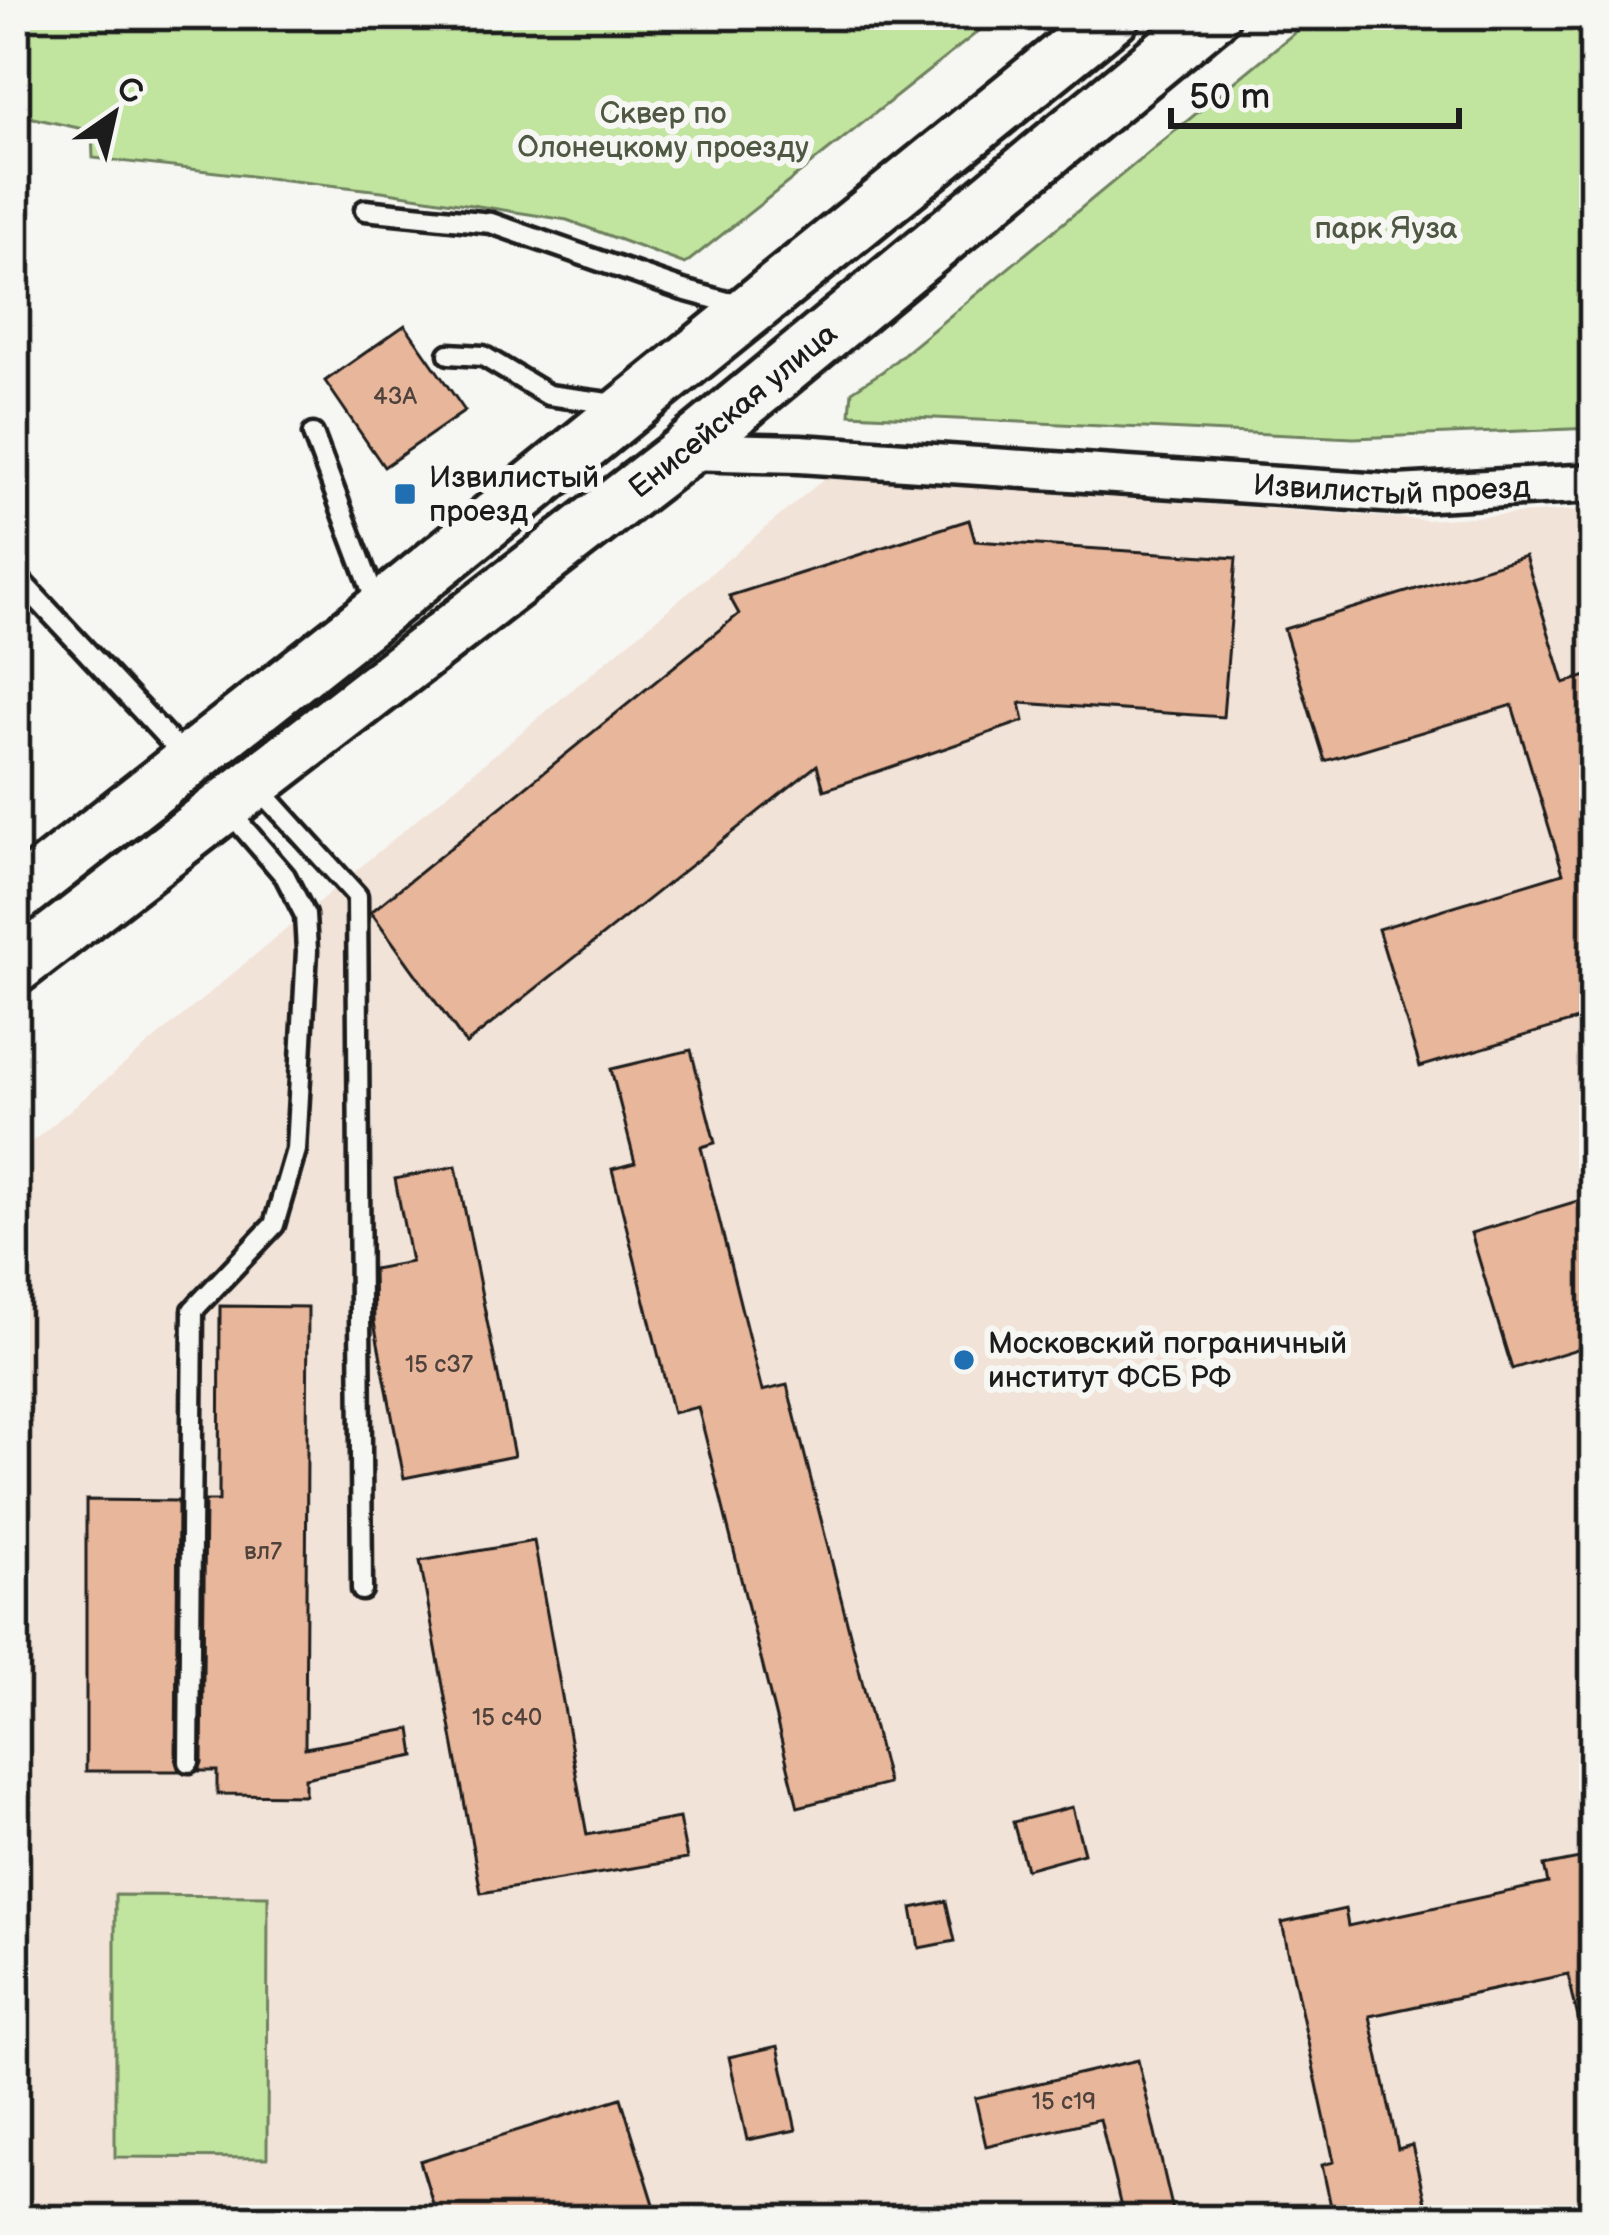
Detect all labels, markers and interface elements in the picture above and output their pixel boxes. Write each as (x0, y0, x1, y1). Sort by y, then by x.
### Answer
north arrow (54, 54, 174, 174)
scale bar (1171, 54, 1459, 128)
text: С (109, 68, 150, 114)
text: 50 m (1189, 76, 1270, 119)
park label: Сквер по Олонецкому проезду (517, 96, 809, 166)
park label: парк Яуза (1314, 211, 1458, 247)
street label: Енисейская улица (622, 316, 845, 506)
house number: 43А (373, 382, 417, 411)
place label: Извилистый проезд (429, 460, 599, 530)
street label: Извилистый проезд (1252, 467, 1531, 513)
marker: Извилистый проезд (392, 481, 418, 507)
place label: Московский пограничный институт ФСБ РФ (988, 1326, 1347, 1396)
marker: Московский пограничный институт ФСБ РФ (951, 1347, 977, 1373)
house number: 15 с37 (405, 1350, 473, 1379)
house number: вл7 (244, 1537, 282, 1566)
house number: 15 с40 (472, 1703, 542, 1732)
house number: 15 с19 (1032, 2087, 1096, 2116)

